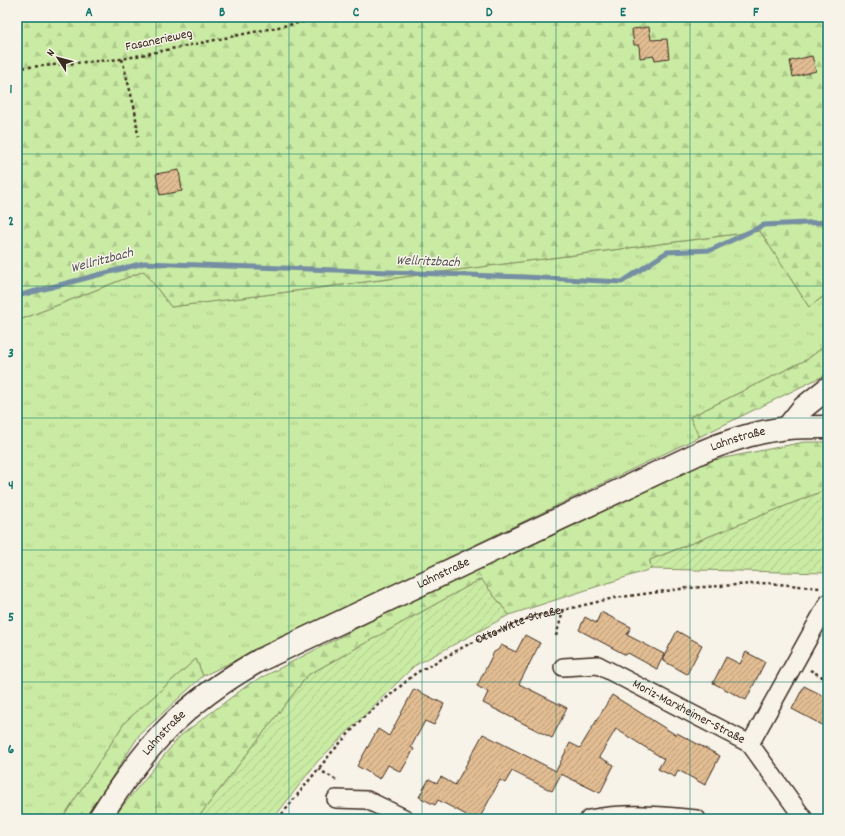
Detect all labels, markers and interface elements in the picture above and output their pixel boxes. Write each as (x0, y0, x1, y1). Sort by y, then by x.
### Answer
text: A (85, 4, 93, 23)
text: B (219, 4, 225, 23)
text: C (353, 4, 360, 23)
text: D (486, 4, 493, 23)
text: E (620, 4, 627, 23)
text: F (753, 4, 759, 23)
street label: Fasanerieweg (124, 25, 194, 57)
north arrow (38, 38, 78, 78)
text: N (43, 46, 60, 60)
text: 1 (10, 81, 13, 100)
text: 2 (8, 213, 14, 232)
water label: Wellritzbach (69, 243, 136, 279)
water label: Wellritzbach (396, 251, 461, 273)
text: 3 (8, 345, 14, 364)
street label: Lahnstraße (708, 422, 767, 457)
text: 4 (8, 477, 14, 496)
street label: Lahnstraße (414, 553, 473, 594)
street label: Otto-Witte-Straße (472, 601, 563, 650)
text: 5 (8, 609, 14, 628)
street label: Moriz-Marxheimer-Straße (629, 675, 748, 749)
street label: Lahnstraße (138, 706, 190, 760)
text: 6 (8, 741, 15, 760)

